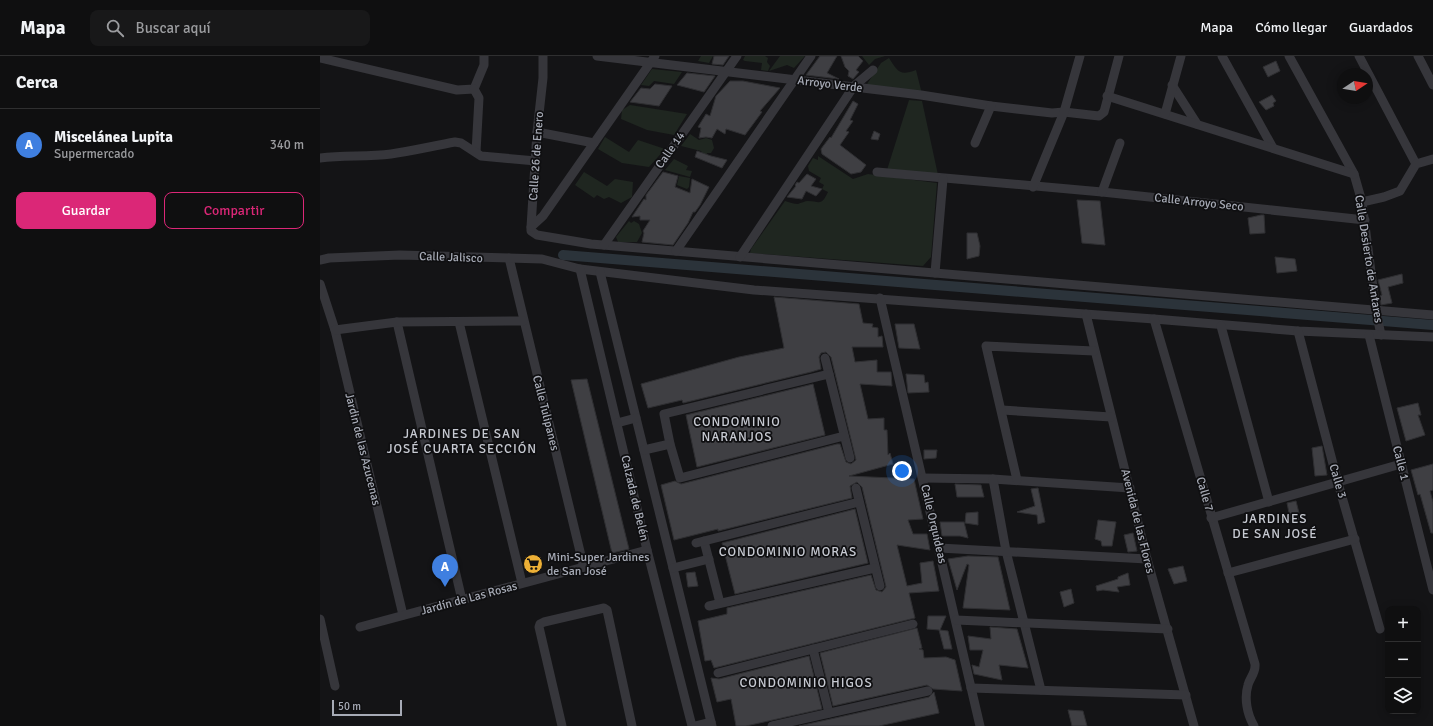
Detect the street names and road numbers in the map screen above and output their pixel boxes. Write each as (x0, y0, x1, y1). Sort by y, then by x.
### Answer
street label: Arroyo Verde (797, 73, 863, 96)
street label: Calle 26 de Enero (526, 111, 547, 201)
street label: Calle 14 (652, 129, 689, 172)
street label: Calle Arroyo Seco (1154, 190, 1244, 215)
street label: Calle Desierto de Antares (1351, 194, 1386, 324)
street label: Calle Jalisco (419, 249, 483, 266)
street label: Calle Tulipanes (529, 374, 562, 452)
street label: Jardin de las Azucenas (341, 391, 384, 507)
street label: Calle 1 (1389, 444, 1412, 482)
street label: Calzada de Belén (617, 454, 652, 543)
street label: Calle 3 (1325, 462, 1350, 500)
street label: Avenida de las Flores (1117, 467, 1158, 575)
street label: Calle 7 (1192, 475, 1217, 513)
street label: Calle Orquídeas (917, 483, 950, 565)
street label: Jardín de Las Rosas (419, 578, 519, 619)

